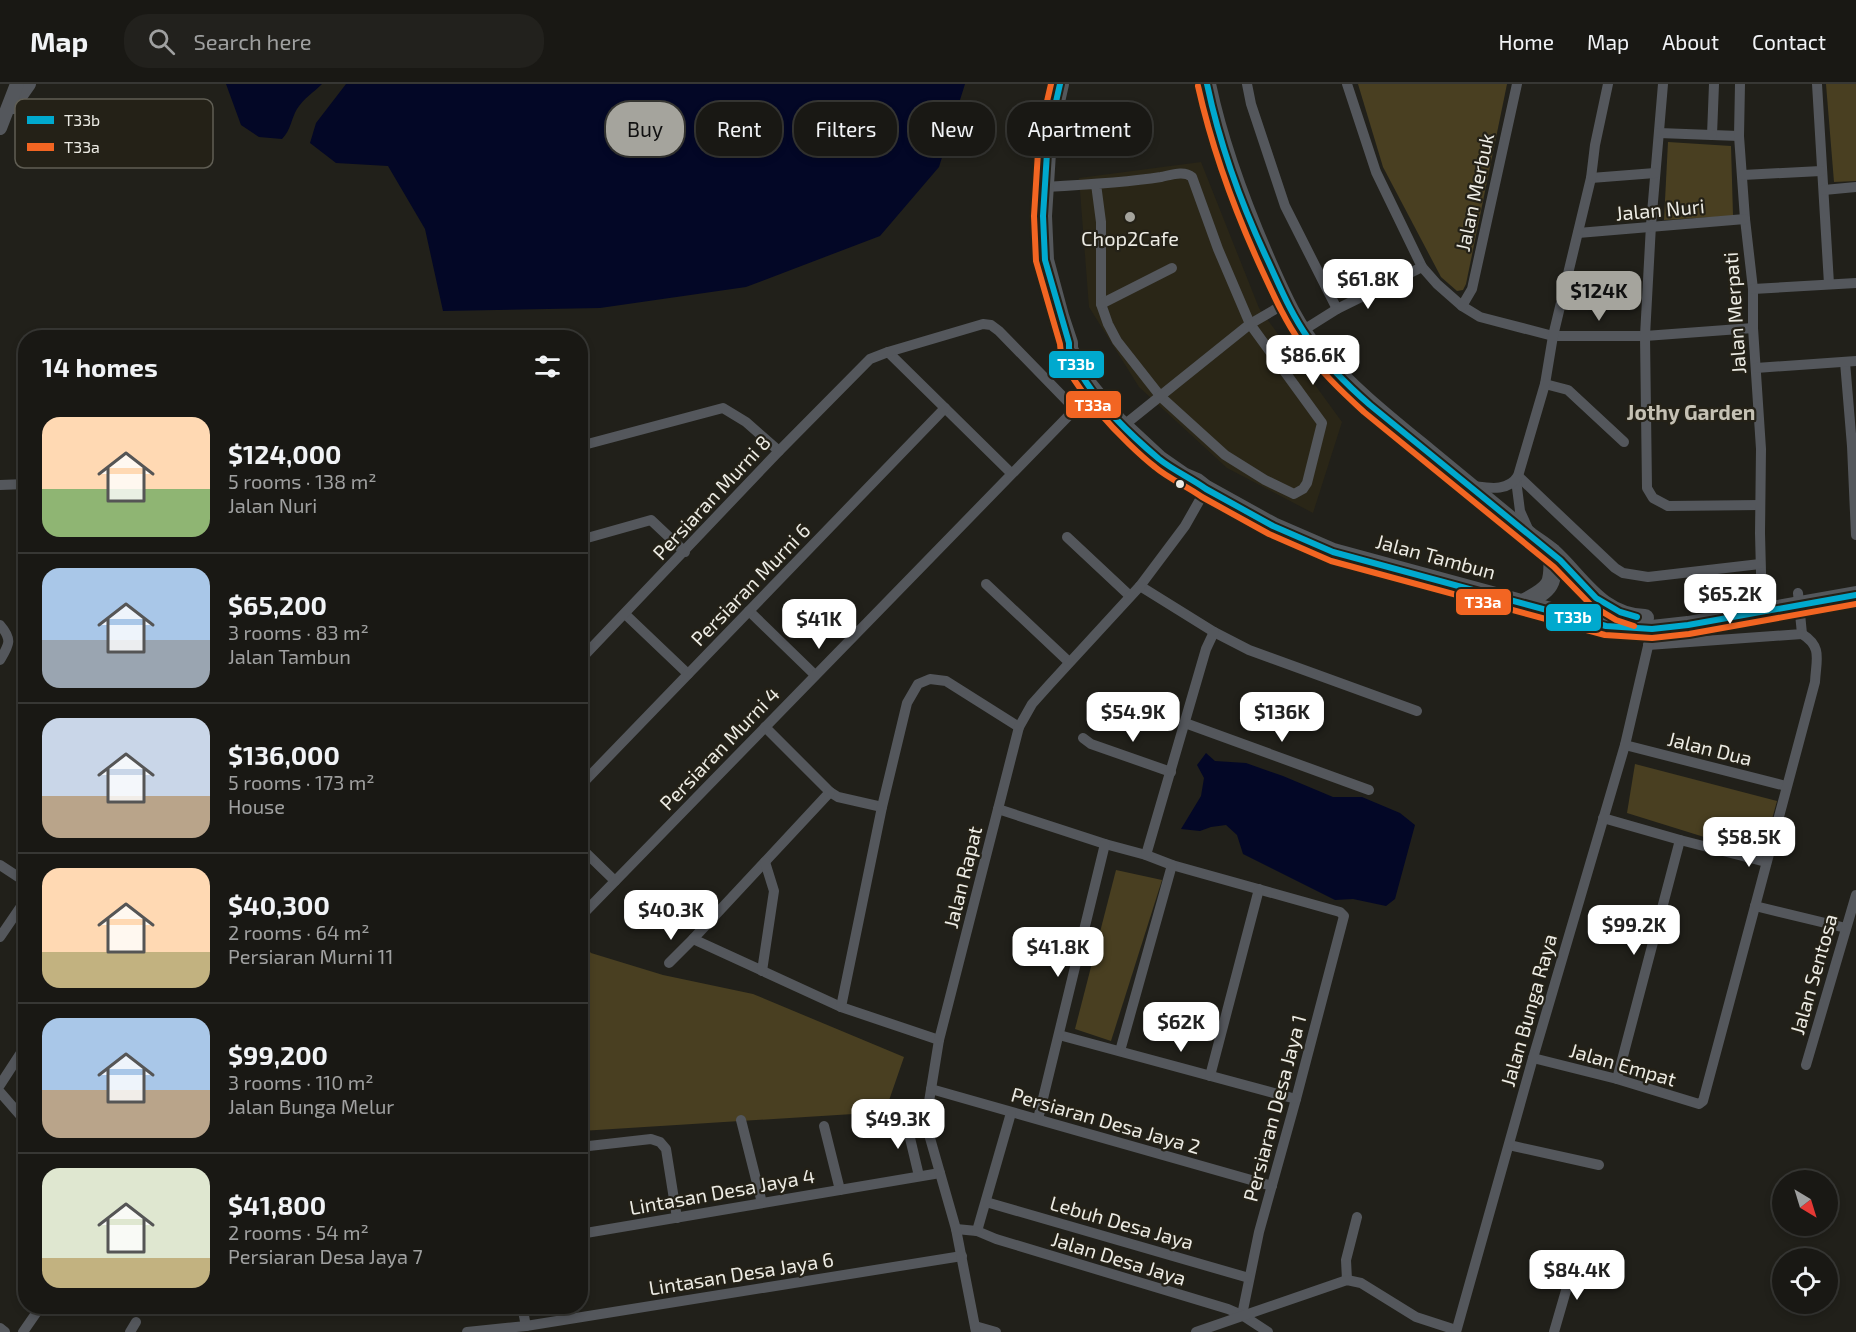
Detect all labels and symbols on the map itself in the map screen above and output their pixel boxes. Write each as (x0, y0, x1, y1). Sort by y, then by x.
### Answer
legend (15, 99, 213, 168)
text: T33b (64, 110, 100, 129)
street label: Jalan Merbuk (1450, 131, 1498, 253)
text: T33a (64, 137, 100, 156)
street label: Jalan Nuri (1614, 193, 1706, 225)
marker: Chop2Cafe (1123, 210, 1137, 224)
place label: Chop2Cafe (1081, 226, 1179, 250)
street label: Jalan Merpati (1718, 251, 1750, 375)
pin: $61.8K (1319, 259, 1417, 310)
pin: $124K (1557, 271, 1641, 322)
pin: $86.6K (1264, 335, 1362, 386)
line badge: T33b (1048, 350, 1105, 379)
text: T33b (1057, 354, 1095, 373)
line badge: T33a (1065, 390, 1122, 419)
text: T33a (1075, 395, 1111, 414)
district label: Jothy Garden (1627, 399, 1755, 425)
street label: Persiaran Murni 8 (647, 430, 775, 564)
unlabelled marker (1174, 478, 1186, 490)
street label: Persiaran Murni 6 (685, 518, 815, 650)
street label: Jalan Tambun (1373, 528, 1499, 584)
pin: $65.2K (1681, 574, 1779, 625)
line badge: T33a (1455, 588, 1512, 616)
text: T33a (1465, 592, 1501, 611)
pin: $41K (783, 599, 855, 650)
line badge: T33b (1545, 603, 1602, 632)
text: T33b (1554, 607, 1592, 626)
street label: Persiaran Murni 4 (654, 681, 784, 815)
pin: $54.9K (1084, 692, 1182, 743)
pin: $136K (1240, 692, 1324, 743)
street label: Jalan Dua (1665, 726, 1755, 770)
pin: $58.5K (1700, 817, 1798, 868)
street label: Jalan Rapat (938, 823, 986, 931)
pin: $40.3K (622, 890, 720, 941)
pin: $99.2K (1585, 905, 1683, 956)
street label: Jalan Sentosa (1784, 911, 1842, 1037)
pin: $41.8K (1009, 927, 1107, 978)
street label: Jalan Bunga Raya (1495, 931, 1561, 1089)
pin: $62K (1145, 1002, 1217, 1053)
street label: Persiaran Desa Jaya 1 (1237, 1012, 1311, 1204)
street label: Jalan Empat (1567, 1037, 1679, 1091)
street label: Persiaran Desa Jaya 2 (1009, 1081, 1203, 1159)
pin: $49.3K (849, 1099, 947, 1150)
street label: Lintasan Desa Jaya 4 (627, 1163, 817, 1219)
north arrow (1772, 1170, 1838, 1236)
street label: Lebuh Desa Jaya (1047, 1190, 1197, 1254)
street label: Jalan Desa Jaya (1049, 1226, 1189, 1290)
street label: Lintasan Desa Jaya 6 (647, 1247, 835, 1299)
pin: $84.4K (1528, 1250, 1626, 1301)

